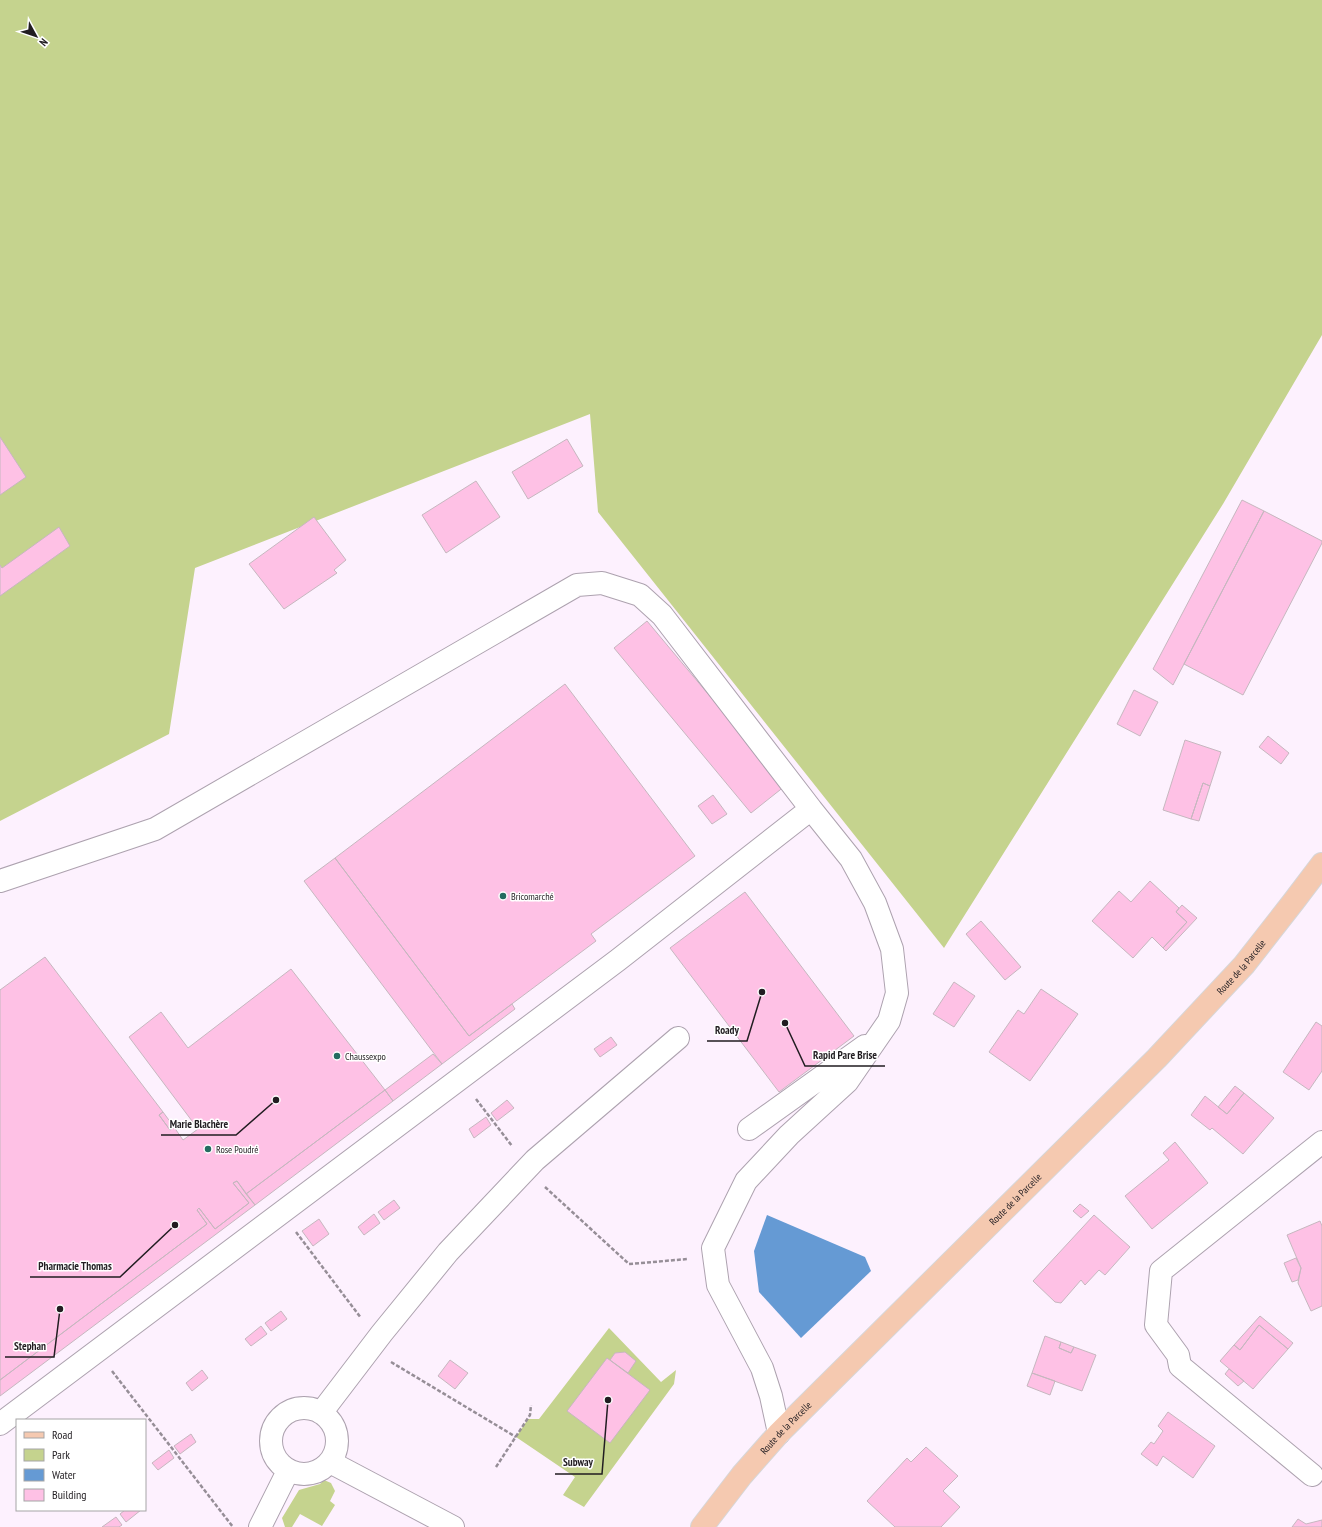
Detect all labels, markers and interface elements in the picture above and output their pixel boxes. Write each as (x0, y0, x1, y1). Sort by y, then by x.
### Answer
north arrow (16, 16, 56, 56)
text: N (36, 36, 51, 49)
place label: Bricomarché (511, 890, 554, 903)
marker: Bricomarché (498, 891, 508, 901)
street label: Route de la Parcelle (1214, 937, 1269, 997)
callout: Roady (707, 1018, 747, 1041)
text: Roady (715, 1023, 740, 1037)
callout: Rapid Pare Brise (805, 1043, 885, 1066)
text: Rapid Pare Brise (813, 1048, 877, 1062)
place label: Chaussexpo (345, 1050, 386, 1063)
marker: Chaussexpo (332, 1051, 342, 1061)
callout: Marie Blachère (161, 1112, 236, 1135)
text: Marie Blachère (170, 1117, 229, 1131)
place label: Rose Poudré (216, 1143, 258, 1156)
marker: Rose Poudré (203, 1144, 213, 1154)
street label: Route de la Parcelle (986, 1171, 1044, 1228)
callout: Pharmacie Thomas (30, 1254, 120, 1277)
text: Pharmacie Thomas (38, 1259, 112, 1273)
callout: Stephan (5, 1334, 54, 1357)
text: Stephan (14, 1339, 46, 1353)
street label: Route de la Parcelle (757, 1399, 814, 1457)
legend (16, 1419, 146, 1511)
text: Road (52, 1427, 72, 1442)
text: Park (52, 1447, 70, 1462)
callout: Subway (555, 1451, 602, 1474)
text: Subway (563, 1455, 594, 1469)
text: Water (52, 1467, 77, 1482)
text: Building (52, 1487, 87, 1502)

